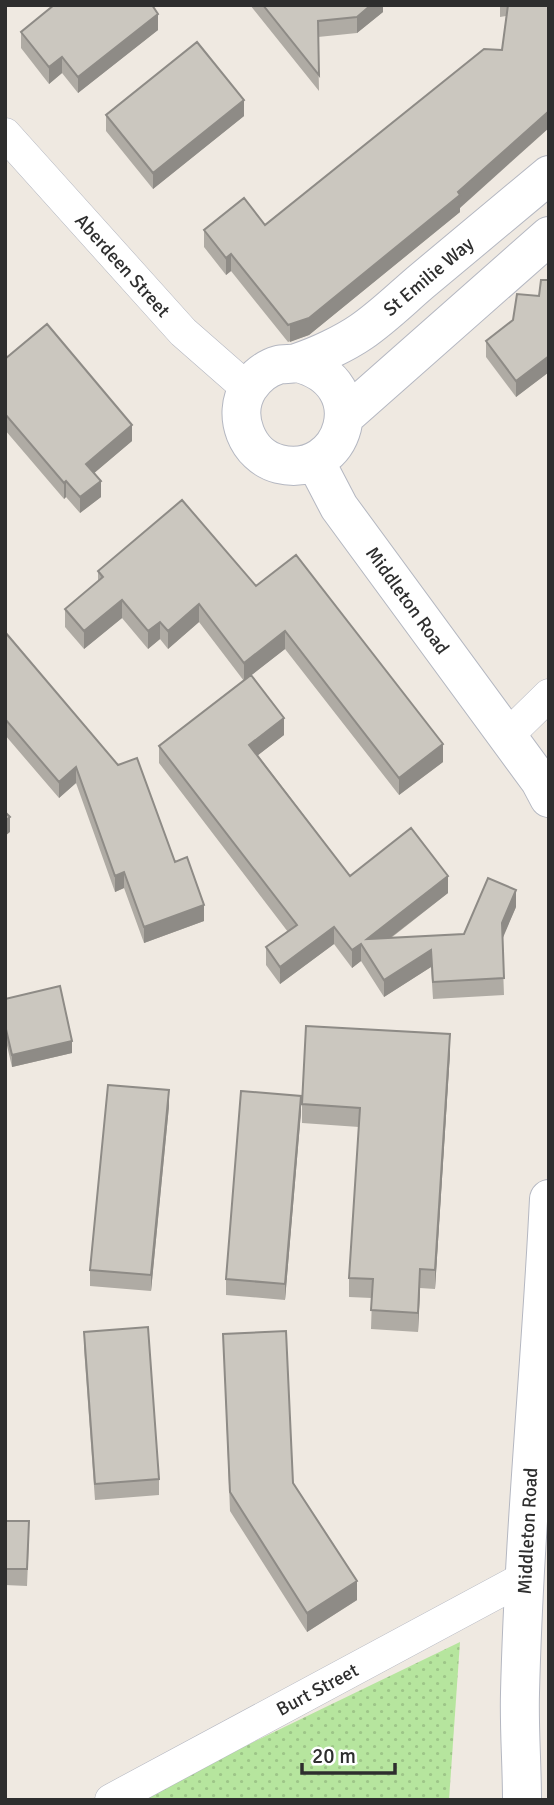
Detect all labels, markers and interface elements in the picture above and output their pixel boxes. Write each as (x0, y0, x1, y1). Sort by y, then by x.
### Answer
street label: Aberdeen Street (69, 209, 175, 323)
street label: St Emilie Way (379, 232, 479, 321)
street label: Middleton Road (360, 542, 454, 659)
street label: Middleton Road (513, 1467, 543, 1595)
street label: Burt Street (272, 1658, 363, 1722)
scale bar (302, 1731, 395, 1775)
text: 20 m (312, 1743, 356, 1769)

